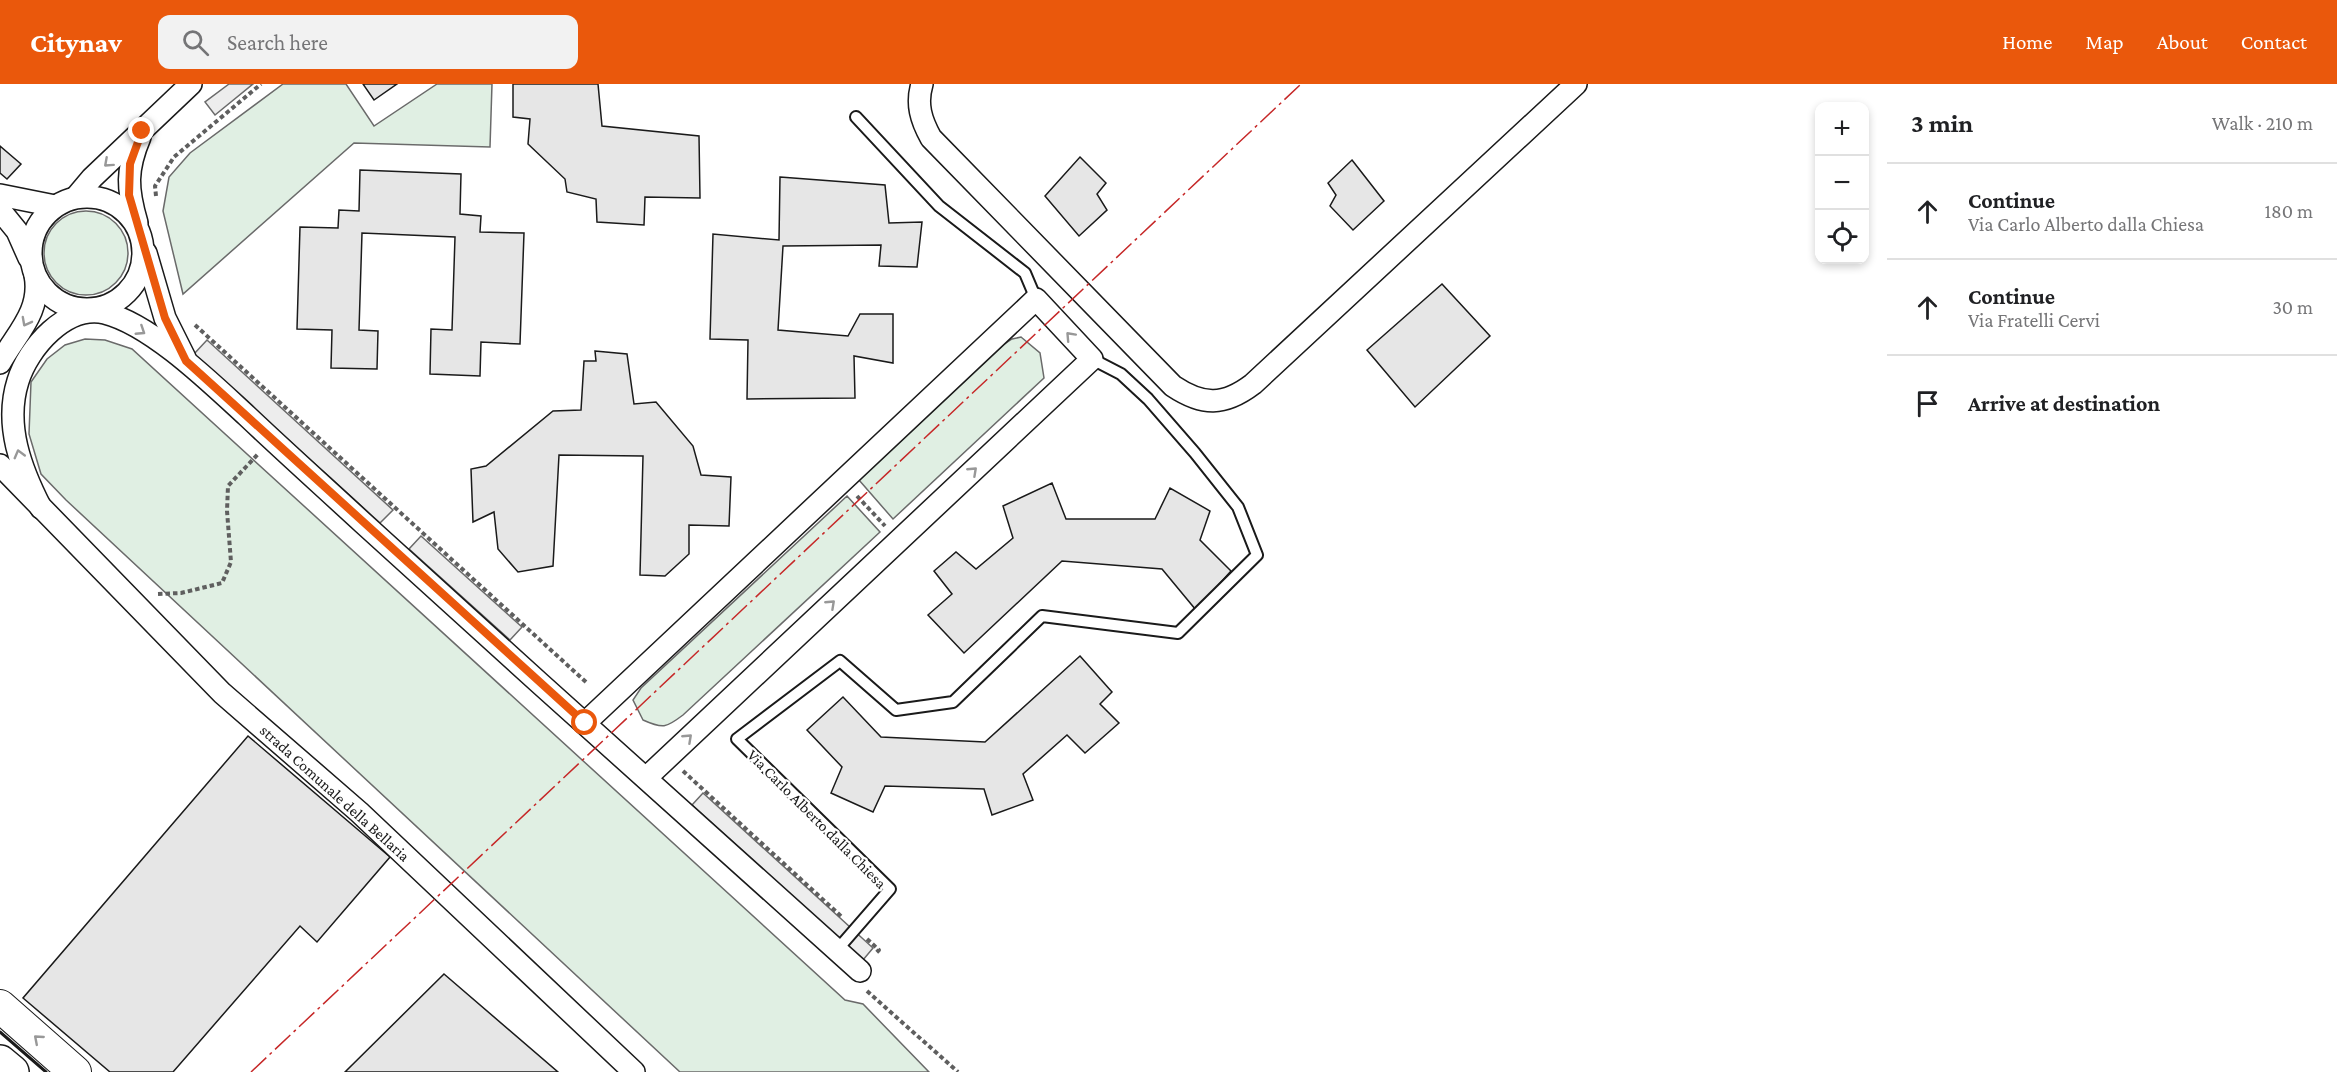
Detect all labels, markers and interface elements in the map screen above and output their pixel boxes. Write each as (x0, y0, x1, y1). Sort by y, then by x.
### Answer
search box (158, 15, 578, 69)
icon: search (179, 26, 212, 59)
text: Citynav (30, 27, 122, 58)
text: Search here (227, 30, 328, 55)
text: Home (2002, 30, 2052, 54)
text: Map (2085, 30, 2124, 54)
text: About (2157, 30, 2208, 54)
text: Contact (2241, 30, 2307, 54)
map controls (1815, 102, 1869, 264)
button: + (1815, 102, 1869, 156)
text: 3 min (1911, 109, 1973, 138)
text: Walk · 210 m (2212, 112, 2313, 134)
route end (128, 117, 154, 143)
one-way arrow (104, 156, 115, 167)
button: − (1815, 156, 1869, 210)
text: Continue (1968, 188, 2055, 213)
icon: ahead (1911, 195, 1944, 228)
text: 180 m (2264, 200, 2313, 222)
button: locate (1815, 210, 1869, 264)
text: Via Carlo Alberto dalla Chiesa (1968, 213, 2204, 235)
text: Continue (1968, 284, 2055, 309)
icon: ahead (1911, 291, 1944, 324)
text: 30 m (2272, 296, 2313, 318)
text: Via Fratelli Cervi (1968, 309, 2100, 331)
one-way arrow (22, 315, 33, 326)
one-way arrow (135, 324, 146, 335)
one-way arrow (1067, 332, 1078, 343)
icon: arrive (1911, 387, 1944, 420)
text: Arrive at destination (1968, 391, 2160, 416)
one-way arrow (14, 449, 27, 459)
one-way arrow (966, 467, 976, 478)
one-way arrow (823, 601, 834, 612)
route start (571, 709, 597, 735)
street label: strada Comunale della Bellaria (257, 721, 414, 865)
one-way arrow (682, 734, 692, 745)
street label: Via Carlo Alberto dalla Chiesa (744, 746, 890, 892)
one-way arrow (34, 1035, 45, 1046)

